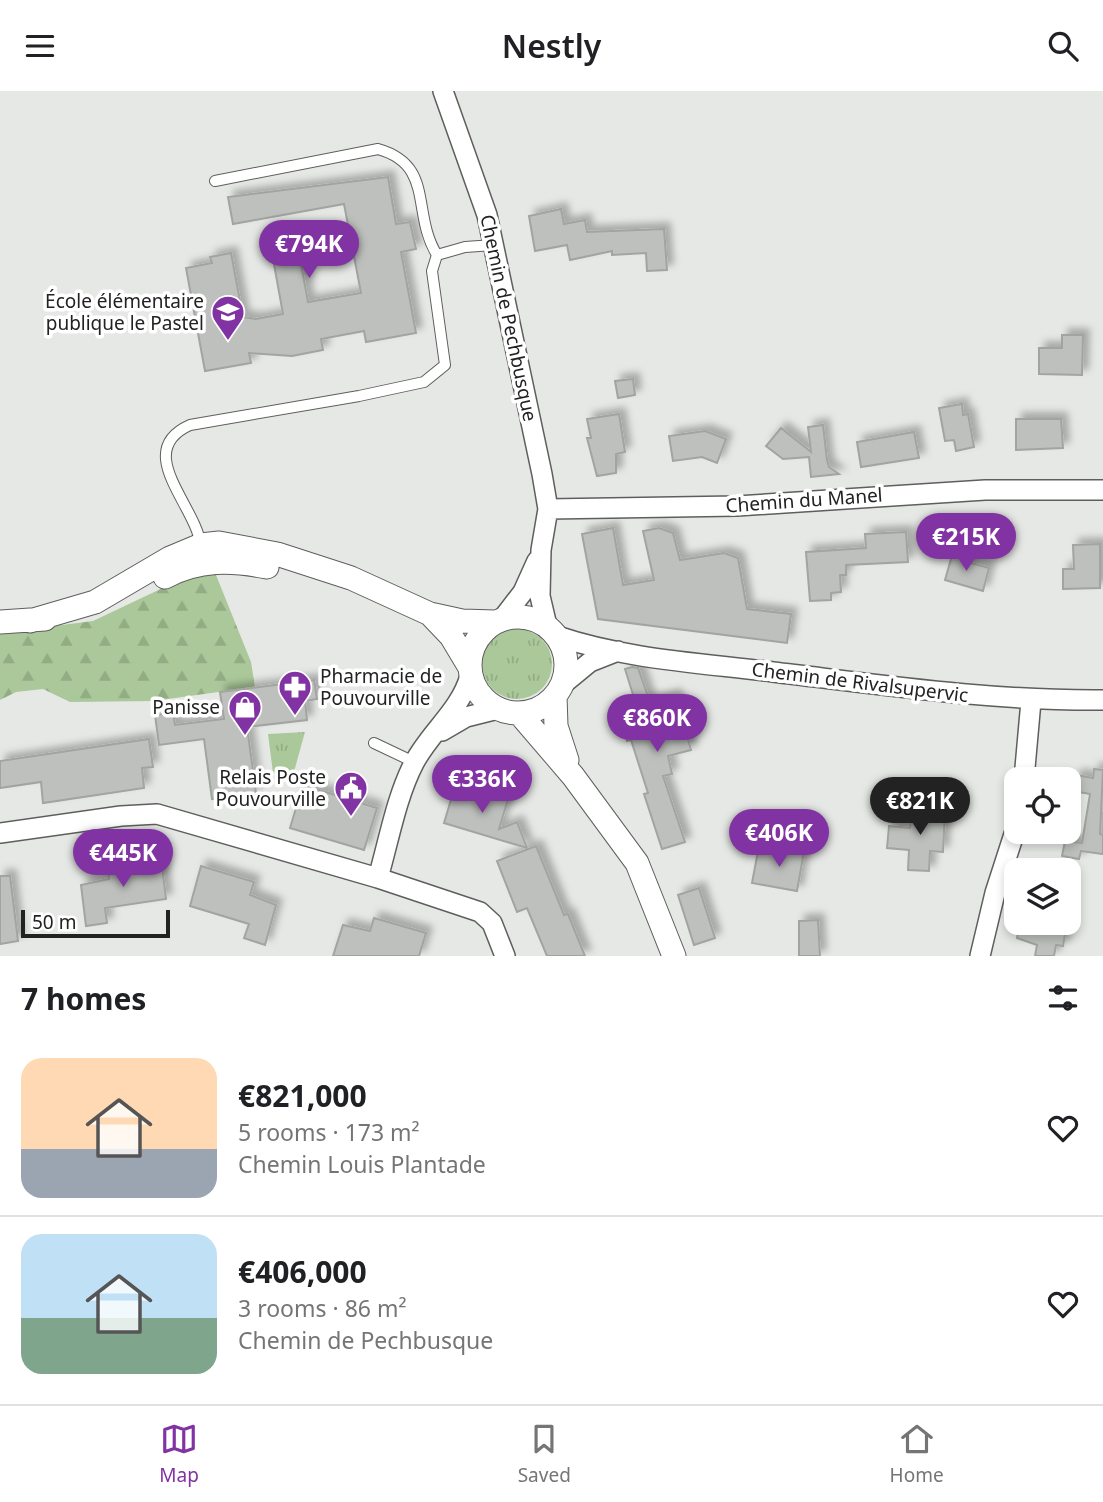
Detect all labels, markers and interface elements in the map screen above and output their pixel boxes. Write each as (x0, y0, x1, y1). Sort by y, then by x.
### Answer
text: Nestly (502, 24, 601, 67)
icon: menu (21, 27, 59, 65)
icon: search (1044, 27, 1082, 65)
street label: Chemin de Pechbusque (474, 212, 544, 424)
pin: €794K (260, 221, 358, 280)
text: €794K (275, 227, 343, 259)
place label: École élémentaire publique le Pastel (45, 288, 204, 336)
school or university icon: École élémentaire publique le Pastel (209, 293, 247, 342)
street label: Chemin du Manel (725, 482, 883, 518)
pin: €215K (917, 513, 1015, 573)
text: €215K (932, 520, 1000, 552)
street label: Chemin de Rivalsupervic (750, 656, 970, 708)
place label: Pharmacie de Pouvourville (320, 663, 442, 711)
pharmacy icon: Pharmacie de Pouvourville (276, 668, 314, 717)
shop icon: Panisse (226, 688, 264, 737)
place label: Panisse (152, 694, 220, 720)
pin: €860K (608, 695, 706, 754)
text: €860K (623, 701, 691, 733)
pin: €336K (433, 755, 531, 815)
text: €336K (448, 762, 516, 794)
place label: Relais Poste Pouvourville (215, 764, 326, 812)
map controls (1004, 767, 1081, 935)
button: locate (1004, 767, 1081, 844)
public building icon: Relais Poste Pouvourville (332, 769, 370, 818)
pin: €821K (871, 777, 969, 837)
text: €821K (886, 784, 954, 816)
pin: €406K (730, 809, 828, 869)
text: €406K (745, 816, 813, 848)
pin: €445K (74, 829, 172, 889)
text: €445K (89, 836, 157, 868)
button: layers (1004, 858, 1081, 935)
scale bar (21, 907, 170, 939)
text: 50 m (32, 909, 76, 935)
text: 7 homes (21, 978, 146, 1019)
icon: filters (1044, 979, 1082, 1017)
text: €821,000 (238, 1075, 367, 1116)
icon: home (77, 1086, 161, 1170)
icon: heart (1044, 1109, 1082, 1147)
text: 5 rooms · 173 m² (238, 1116, 420, 1148)
text: Chemin Louis Plantade (238, 1148, 486, 1180)
text: €406,000 (238, 1251, 367, 1292)
icon: home (77, 1262, 161, 1346)
icon: heart (1044, 1285, 1082, 1323)
text: 3 rooms · 86 m² (238, 1292, 407, 1324)
text: Chemin de Pechbusque (238, 1324, 493, 1356)
tab: Map (159, 1420, 199, 1488)
tab: Saved (518, 1420, 571, 1488)
tab: Home (890, 1420, 944, 1488)

